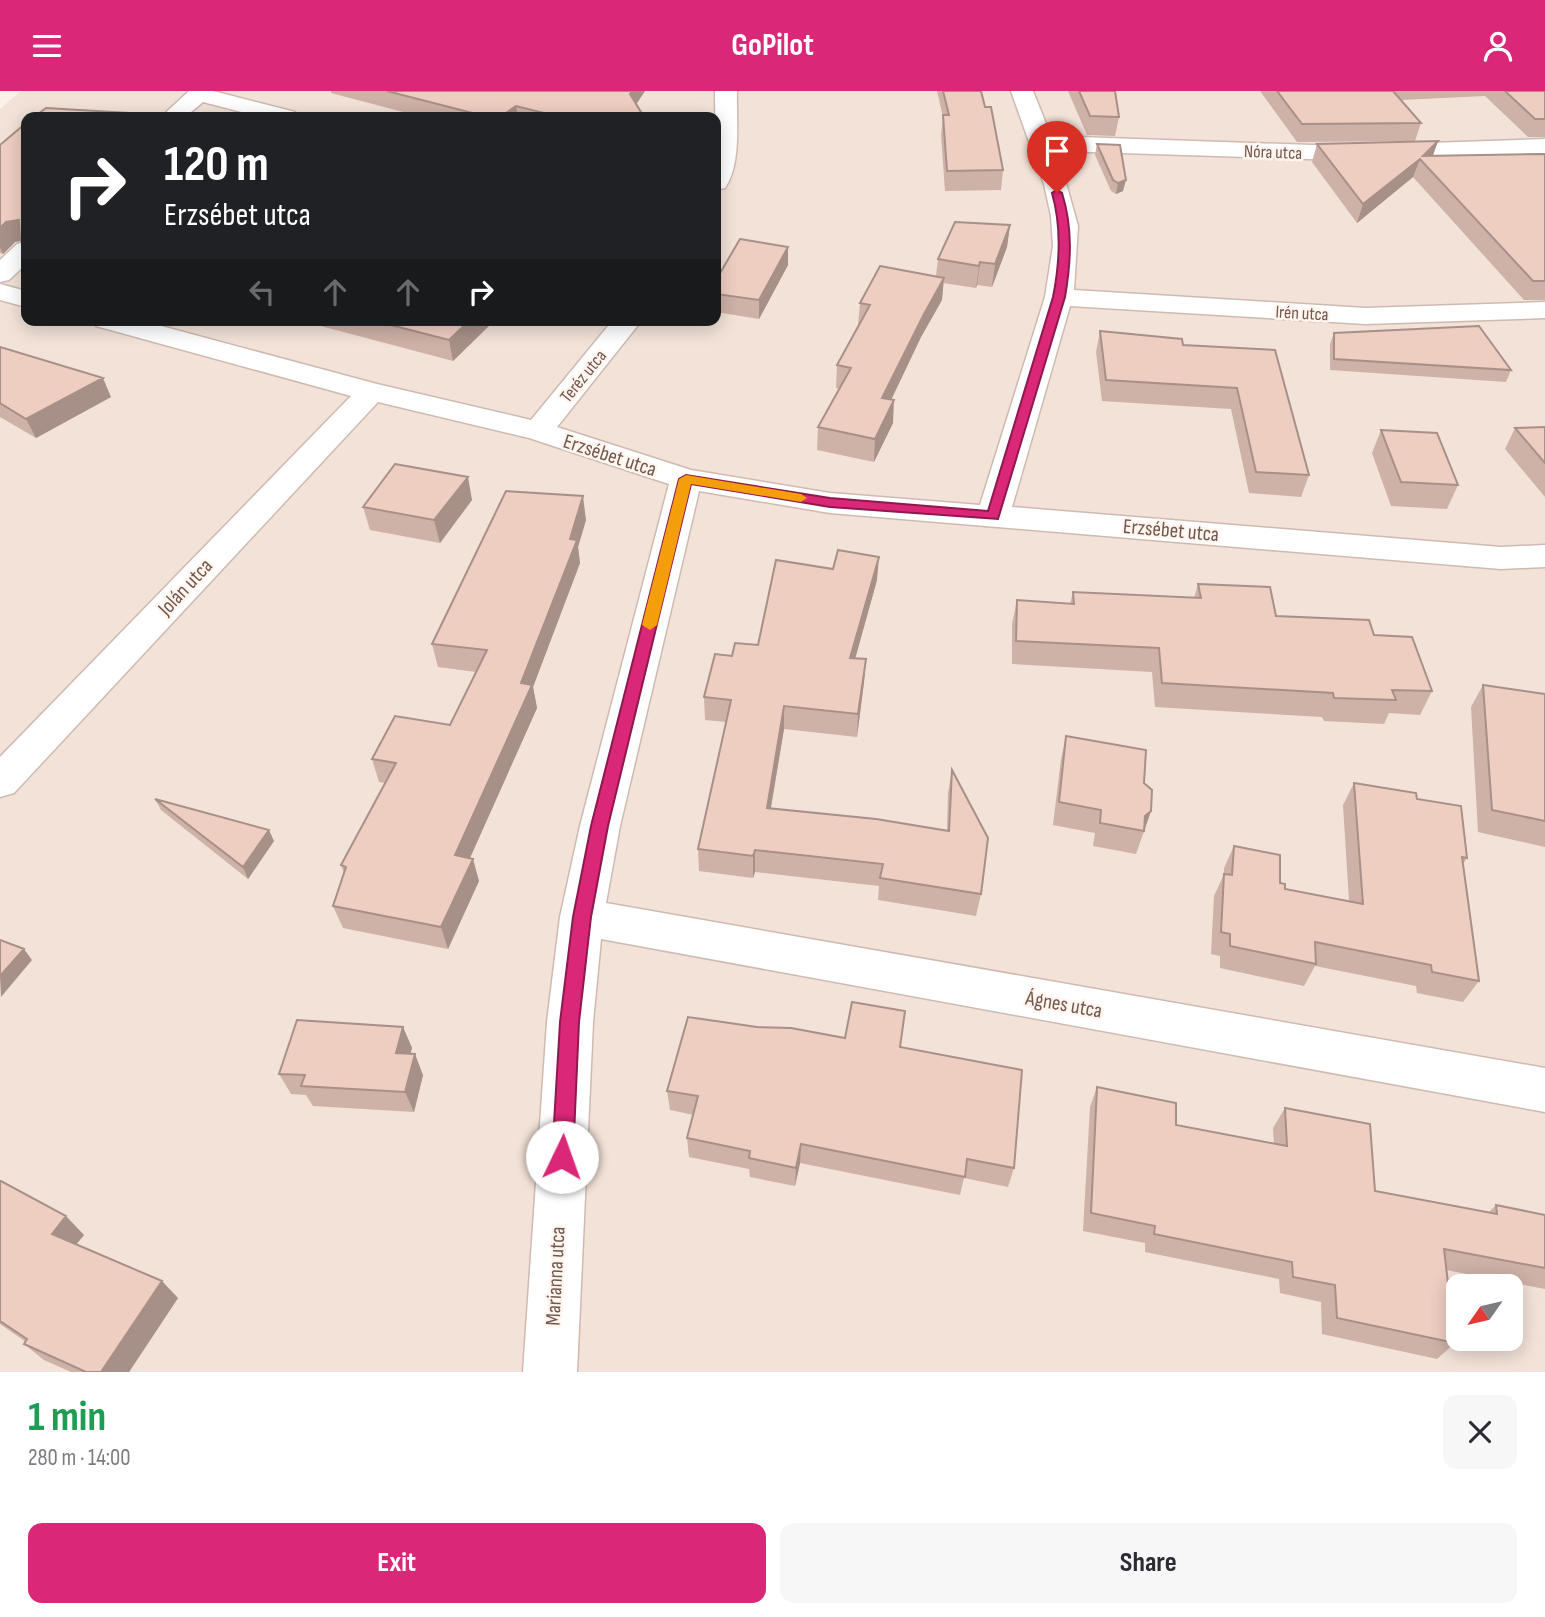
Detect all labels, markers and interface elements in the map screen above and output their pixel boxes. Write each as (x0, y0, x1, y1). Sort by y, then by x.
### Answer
text: GoPilot (731, 26, 814, 65)
icon: menu (28, 27, 66, 65)
icon: person (1479, 27, 1517, 65)
pin (1027, 121, 1087, 193)
icon: arrive (1038, 132, 1076, 170)
text: 120 m (164, 136, 269, 195)
icon: right (49, 140, 140, 231)
street label: Nóra utca (1244, 141, 1302, 164)
text: Erzsébet utca (164, 196, 311, 235)
icon: left (243, 273, 281, 311)
icon: ahead (316, 273, 354, 311)
icon: ahead (389, 273, 427, 311)
icon: right (462, 273, 500, 311)
street label: Irén utca (1275, 302, 1329, 325)
street label: Teréz utca (556, 346, 611, 407)
street label: Erzsébet utca (560, 429, 660, 482)
street label: Erzsébet utca (1122, 514, 1220, 547)
street label: Jolán utca (152, 554, 218, 622)
street label: Ágnes utca (1023, 985, 1104, 1024)
position arrow (525, 1120, 599, 1194)
street label: Marianna utca (540, 1226, 571, 1326)
north arrow (1446, 1274, 1522, 1351)
map controls (1446, 1274, 1523, 1351)
text: 1 min (28, 1392, 106, 1443)
button: close (1443, 1395, 1517, 1469)
text: 280 m · 14:00 (28, 1444, 131, 1472)
button: Exit (28, 1523, 766, 1603)
button: Share (780, 1523, 1517, 1603)

